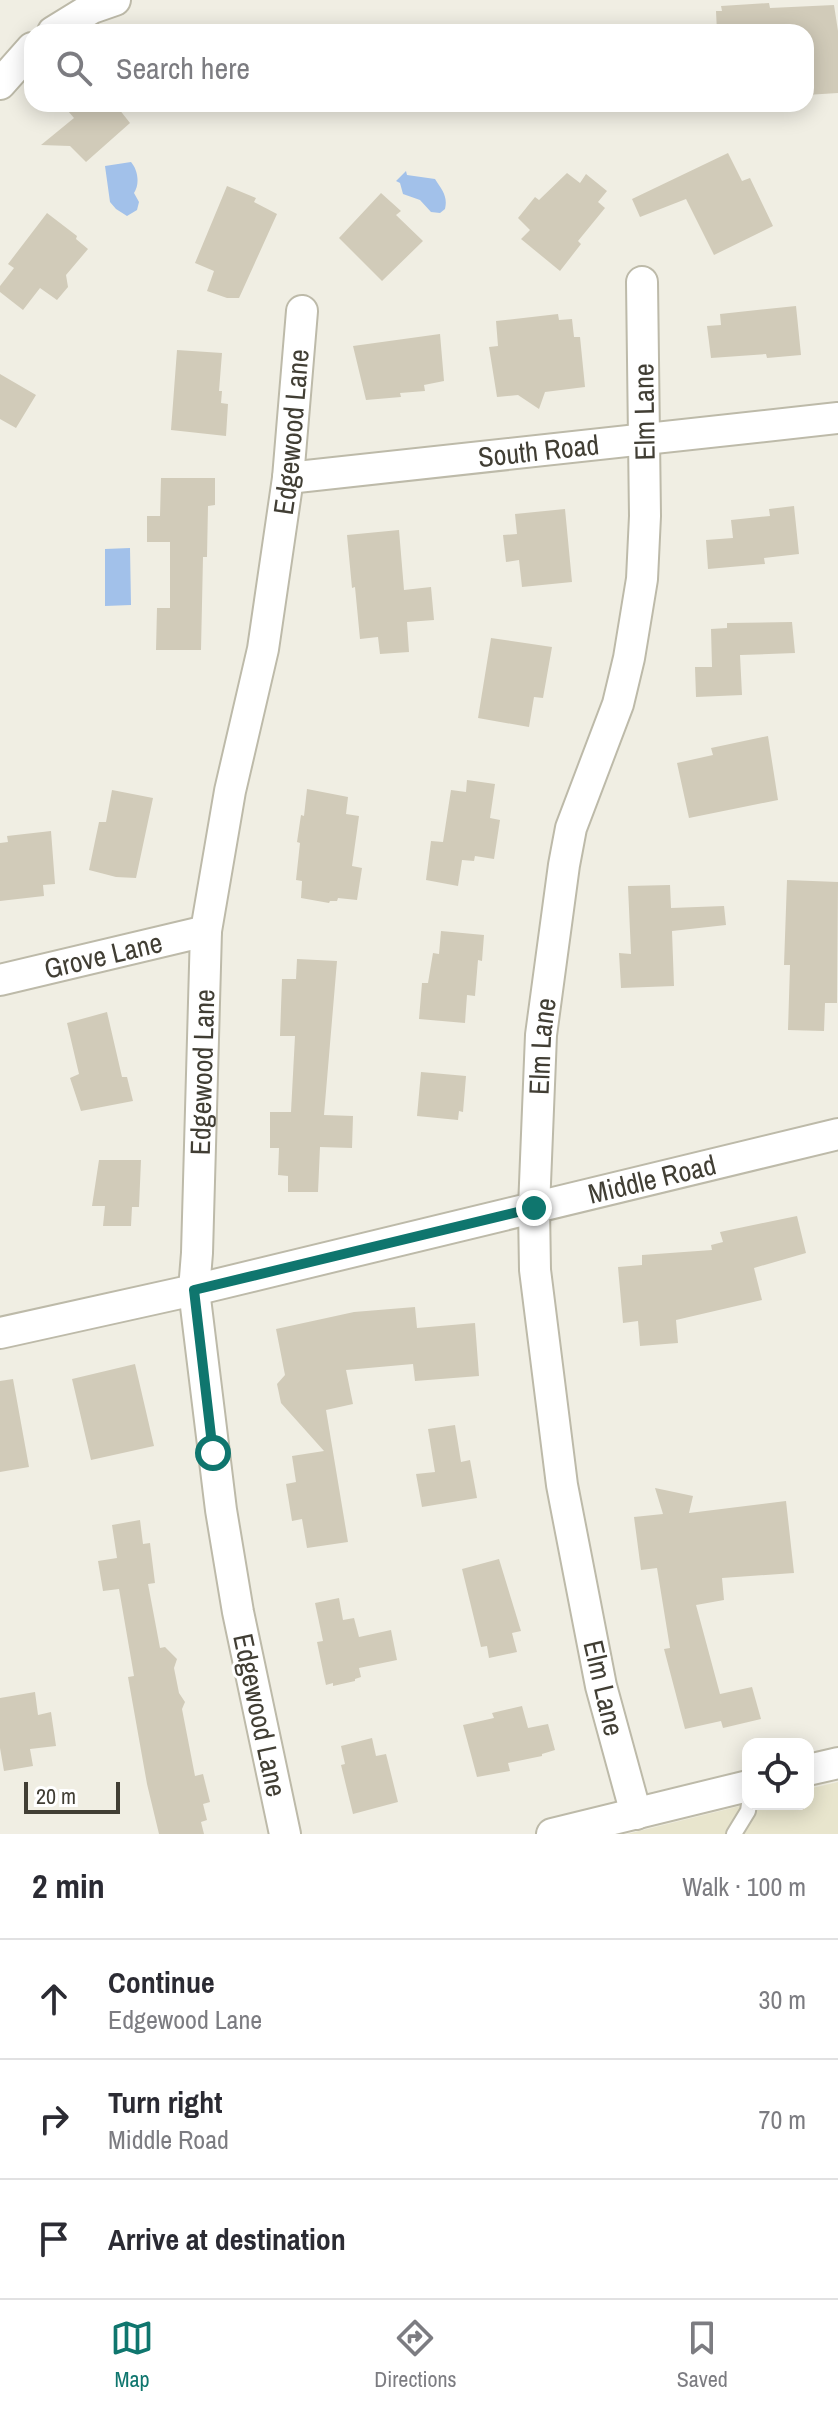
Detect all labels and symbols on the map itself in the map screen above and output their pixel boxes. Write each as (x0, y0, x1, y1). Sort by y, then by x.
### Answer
street label: Edgewood Lane (264, 348, 318, 517)
street label: Elm Lane (624, 363, 664, 461)
street label: South Road (476, 425, 601, 476)
street label: Grove Lane (40, 923, 166, 988)
street label: Edgewood Lane (181, 989, 223, 1156)
street label: Elm Lane (520, 996, 565, 1096)
street label: Middle Road (584, 1145, 720, 1213)
route end (516, 1190, 552, 1226)
route start (195, 1435, 231, 1471)
street label: Edgewood Lane (224, 1630, 296, 1800)
street label: Elm Lane (575, 1636, 633, 1740)
scale bar (24, 1778, 120, 1814)

